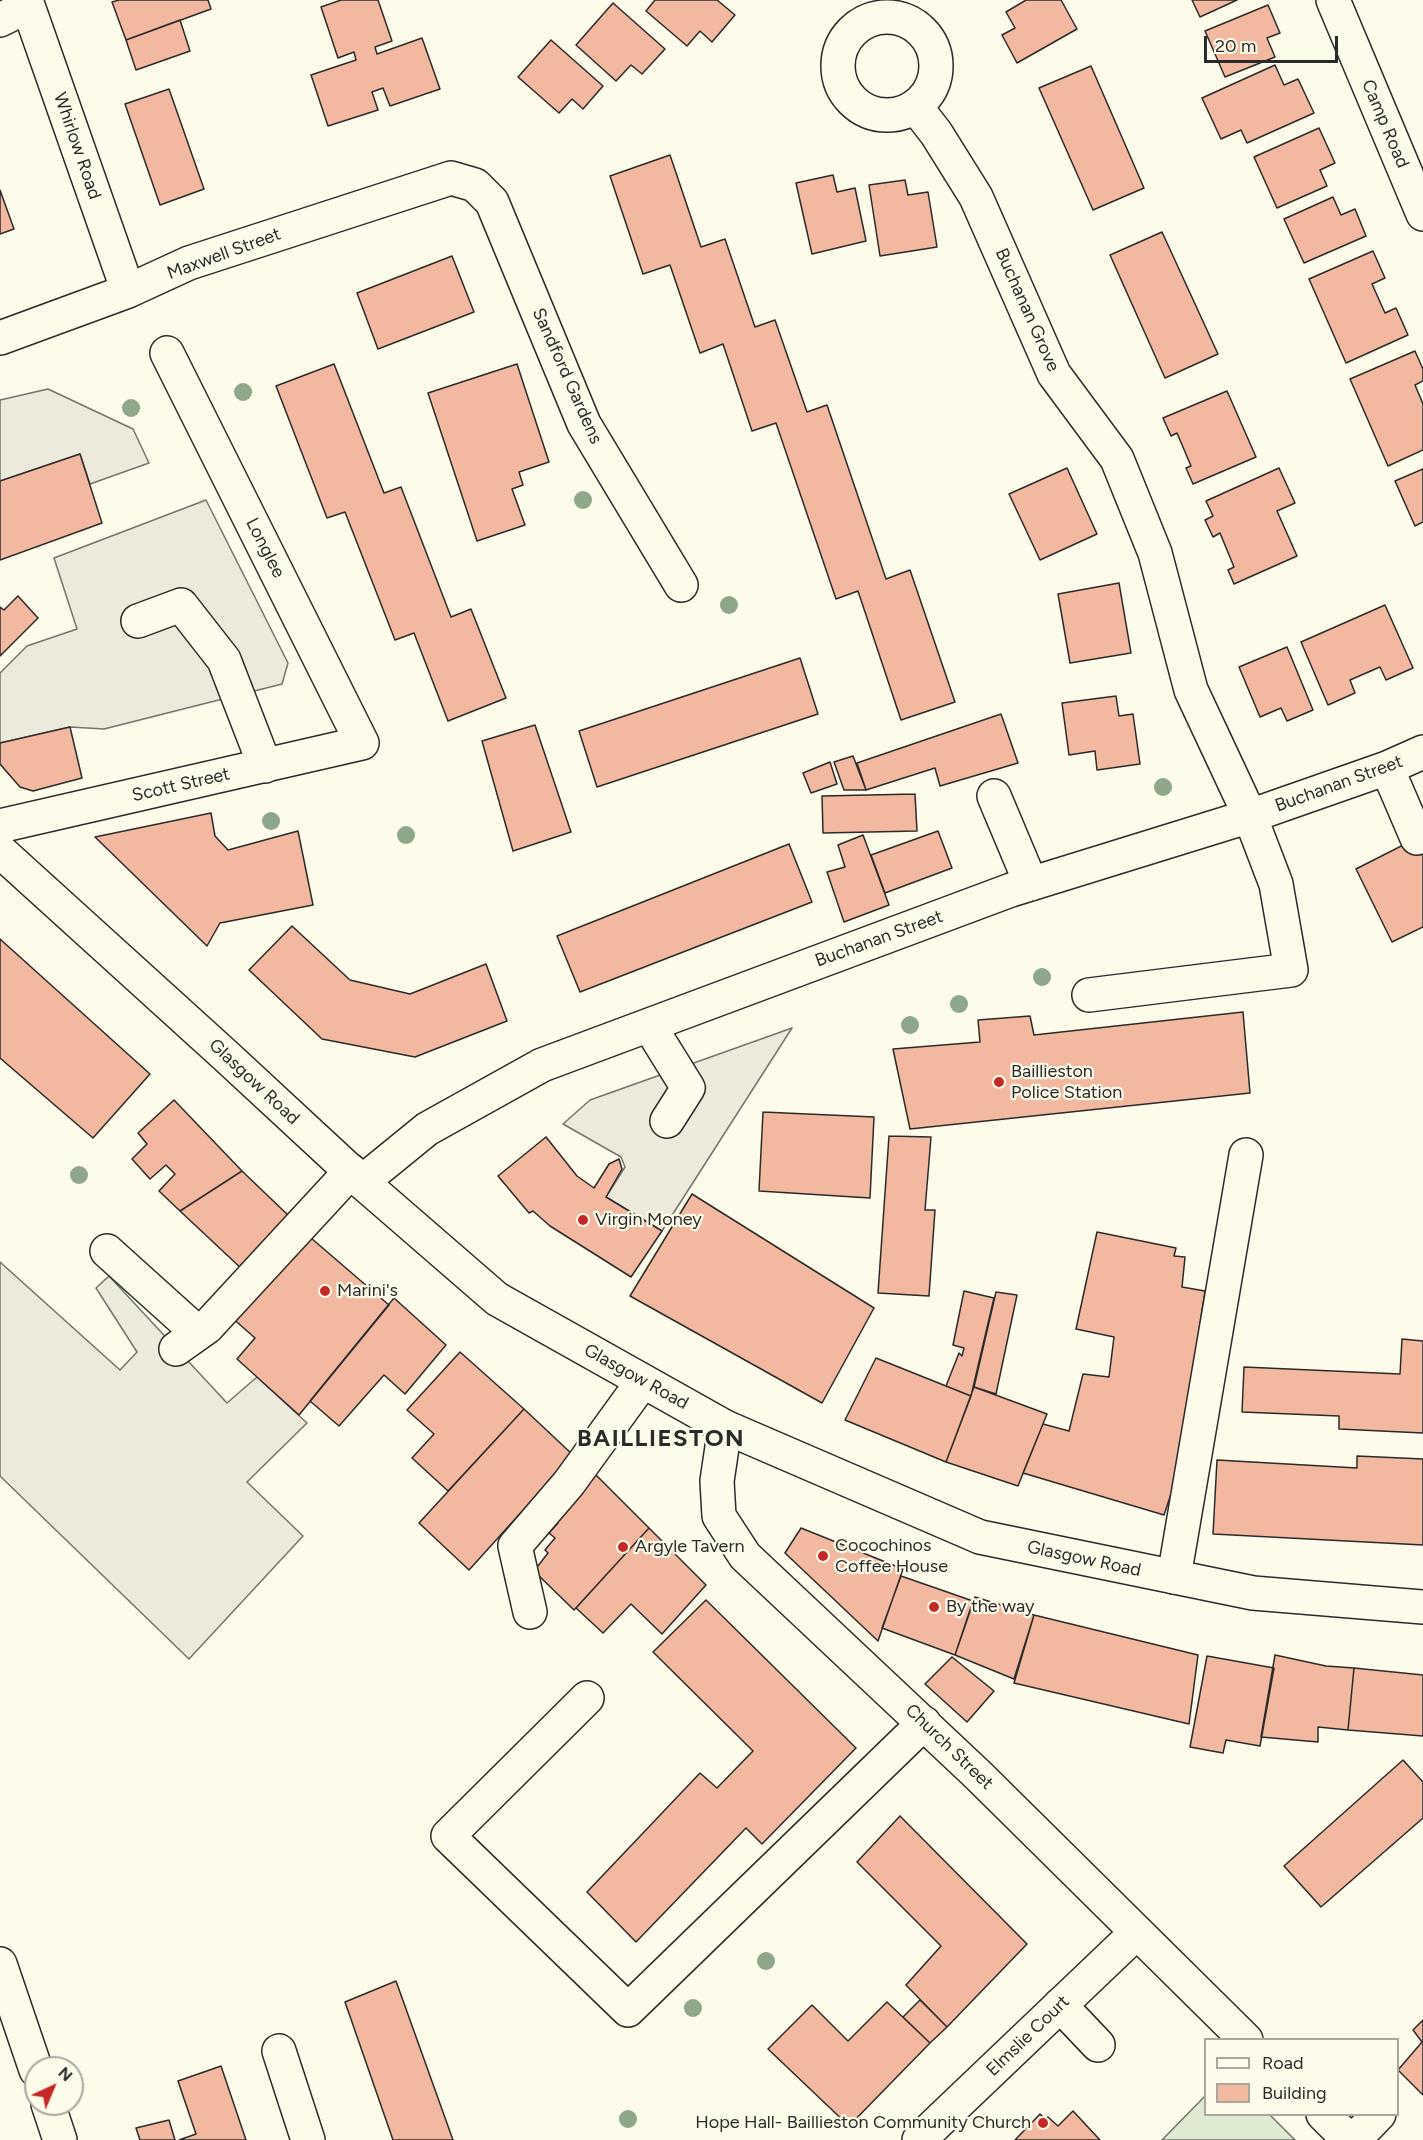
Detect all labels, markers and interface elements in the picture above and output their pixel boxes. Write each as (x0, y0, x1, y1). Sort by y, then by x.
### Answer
scale bar (1207, 24, 1340, 62)
text: 20 m (1215, 35, 1256, 57)
street label: Camp Road (1357, 77, 1413, 171)
street label: Whirlow Road (49, 90, 105, 202)
street label: Maxwell Street (164, 223, 284, 285)
street label: Buchanan Grove (990, 245, 1064, 375)
street label: Sandford Gardens (527, 305, 607, 447)
street label: Longlee (241, 515, 289, 581)
street label: Buchanan Street (1272, 751, 1406, 817)
street label: Scott Street (130, 763, 232, 807)
street label: Buchanan Street (812, 906, 946, 972)
street label: Glasgow Road (204, 1035, 304, 1129)
place label: Baillieston Police Station (1011, 1061, 1122, 1104)
marker: Baillieston Police Station (992, 1075, 1006, 1089)
place label: Virgin Money (595, 1209, 702, 1231)
marker: Virgin Money (576, 1213, 590, 1227)
place label: Marini's (337, 1280, 398, 1302)
marker: Marini's (318, 1284, 332, 1298)
street label: Glasgow Road (580, 1339, 692, 1415)
district label: BAILLIESTON (577, 1425, 745, 1453)
place label: Cocochinos Coffee House (835, 1535, 948, 1578)
place label: Argyle Tavern (635, 1536, 745, 1558)
street label: Glasgow Road (1025, 1536, 1143, 1582)
marker: Argyle Tavern (616, 1540, 630, 1554)
marker: Cocochinos Coffee House (816, 1549, 830, 1563)
place label: By the way (946, 1596, 1034, 1618)
marker: By the way (927, 1600, 941, 1614)
street label: Church Street (901, 1700, 997, 1794)
street label: Elmslie Court (982, 1991, 1074, 2081)
legend (1204, 2038, 1399, 2116)
text: Road (1262, 2052, 1303, 2074)
north arrow (24, 2056, 84, 2116)
text: N (54, 2063, 77, 2085)
text: Building (1262, 2082, 1327, 2104)
place label: Hope Hall- Baillieston Community Church (695, 2112, 1031, 2134)
marker: Hope Hall- Baillieston Community Church (1036, 2116, 1050, 2130)

